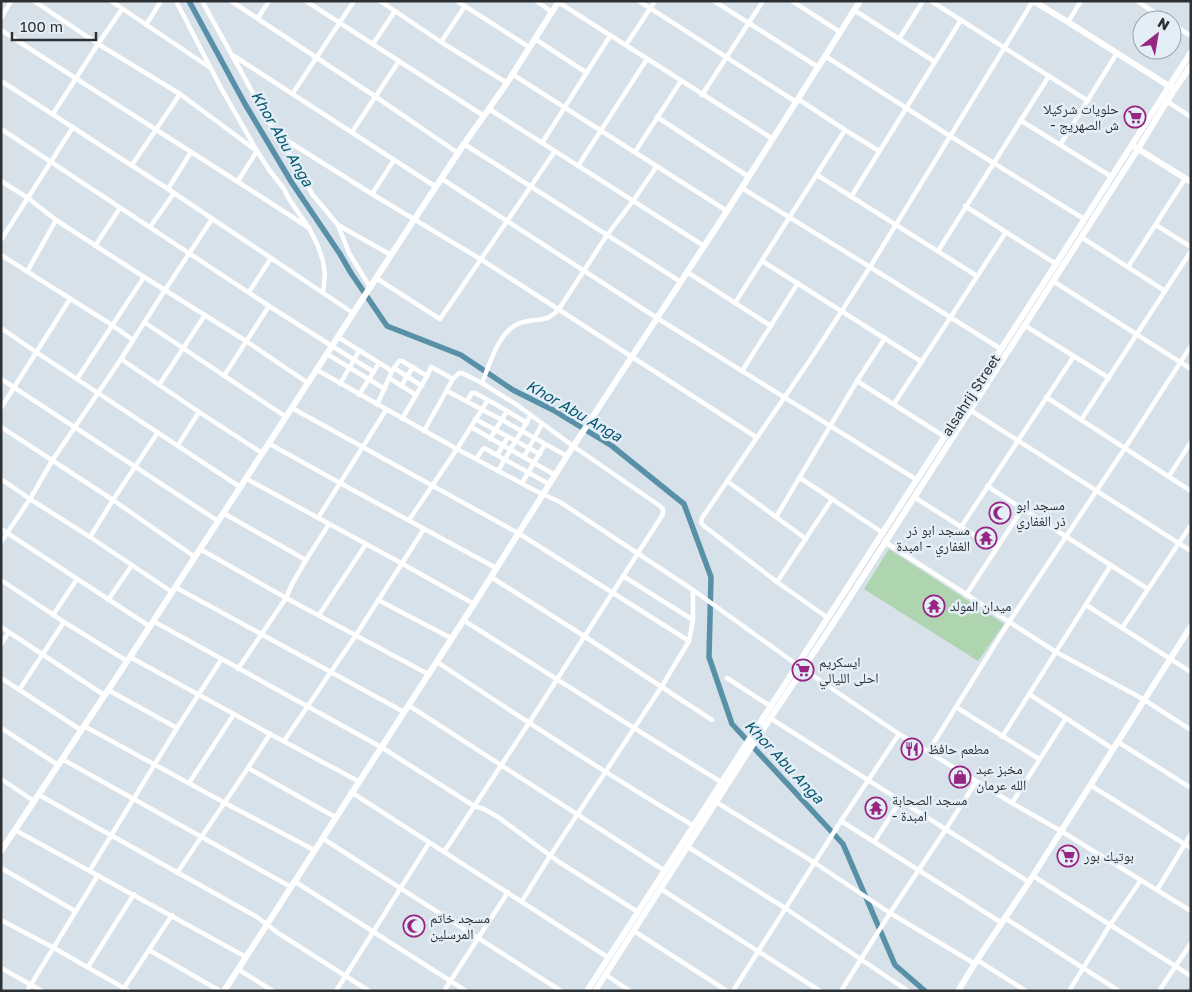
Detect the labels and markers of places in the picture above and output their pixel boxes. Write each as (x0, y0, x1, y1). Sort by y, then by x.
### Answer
place label: حلويات شركيلا - ش الصهريج (1043, 100, 1119, 135)
supermarket icon: حلويات شركيلا - ش الصهريج (1123, 105, 1147, 129)
place label: مسجد ابو ذر الغفاري (1016, 496, 1066, 533)
mosque icon: مسجد ابو ذر الغفاري (988, 501, 1012, 525)
place label: مسجد ابو ذر الغفاري - امبدة (896, 521, 970, 558)
temple icon: مسجد ابو ذر الغفاري - امبدة (974, 526, 998, 550)
temple icon: ميدان المولد (922, 594, 946, 618)
place label: ميدان المولد (950, 597, 1011, 615)
place label: ايسكريم احلى الليالي (819, 653, 879, 690)
supermarket icon: ايسكريم احلى الليالي (791, 658, 815, 682)
restaurant icon: مطعم حافظ (900, 737, 924, 761)
place label: مطعم حافظ (928, 740, 989, 759)
place label: مخبز عبد الله عرمان (976, 760, 1026, 794)
shop icon: مخبز عبد الله عرمان (948, 765, 972, 789)
place label: مسجد الصحابة - امبدة (892, 791, 967, 824)
temple icon: مسجد الصحابة - امبدة (864, 796, 888, 820)
supermarket icon: بوتيك بور (1056, 844, 1080, 868)
place label: بوتيك بور (1083, 847, 1134, 865)
place label: مسجد خاتم المرسلين (430, 909, 490, 943)
mosque icon: مسجد خاتم المرسلين (402, 914, 426, 938)

